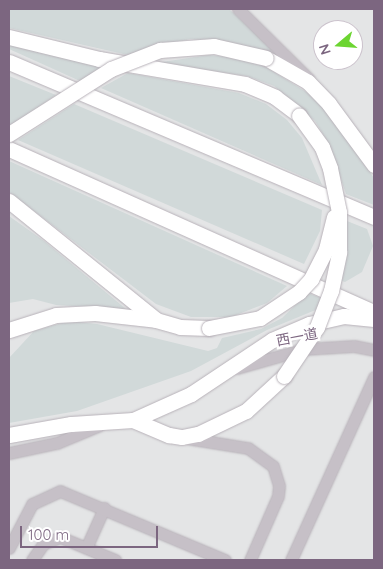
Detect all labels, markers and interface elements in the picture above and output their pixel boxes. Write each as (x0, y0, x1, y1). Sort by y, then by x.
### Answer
north arrow (313, 20, 363, 70)
text: N (315, 42, 335, 57)
street label: 西一道 (275, 325, 319, 349)
scale bar (22, 516, 160, 548)
text: 100 m (28, 525, 69, 544)

